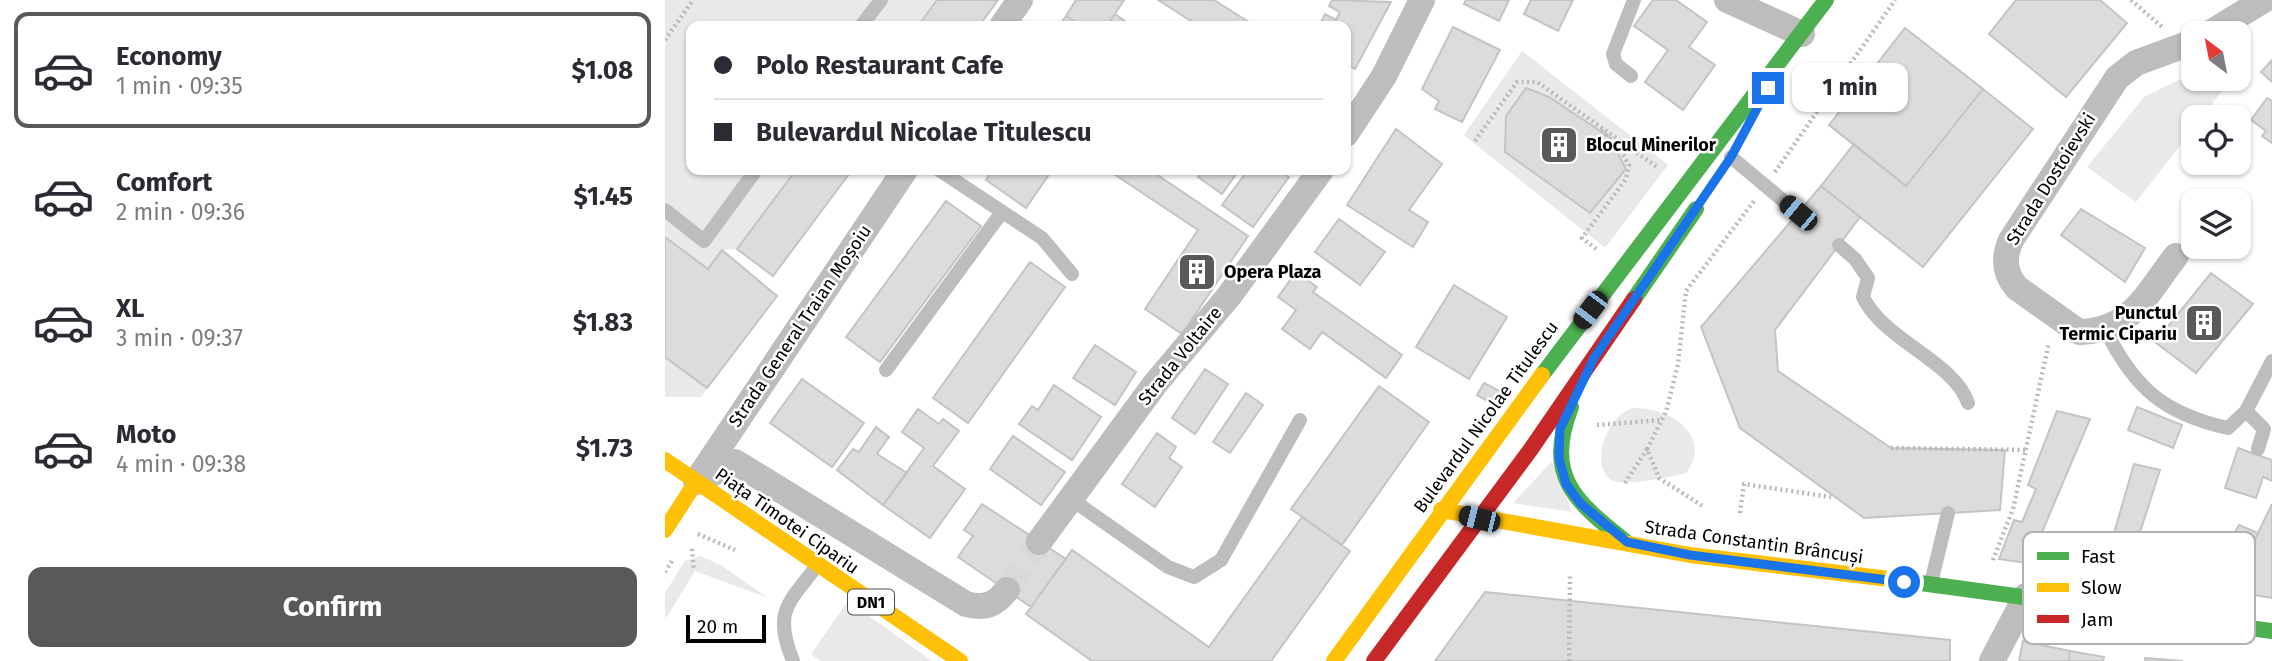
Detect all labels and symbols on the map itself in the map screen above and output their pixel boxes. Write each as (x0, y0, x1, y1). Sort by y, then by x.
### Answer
north arrow (2181, 21, 2251, 91)
callout: 1 min (1793, 64, 1908, 112)
route end (1752, 72, 1784, 104)
street label: Strada Dostoievski (2002, 109, 2100, 249)
building icon: Blocul Minerilor (1538, 124, 1580, 166)
place label: Blocul Minerilor (1586, 134, 1717, 156)
car (1776, 191, 1821, 235)
street label: Strada General Traian Moșoiu (724, 221, 877, 432)
building icon: Opera Plaza (1176, 251, 1218, 293)
place label: Opera Plaza (1224, 261, 1322, 283)
car (1569, 287, 1612, 333)
street label: Strada Voltaire (1134, 302, 1226, 410)
place label: Punctul Termic Cipariu (2059, 302, 2178, 345)
building icon: Punctul Termic Cipariu (2183, 302, 2225, 344)
street label: Bulevardul Nicolae Titulescu (1409, 317, 1563, 517)
street label: Piața Timotei Cipariu (710, 463, 863, 580)
car (1457, 504, 1502, 534)
street label: Strada Constantin Brâncuși (1643, 516, 1865, 569)
legend (2023, 532, 2255, 644)
text: Fast (2081, 545, 2115, 568)
route start (1888, 566, 1920, 598)
text: Slow (2081, 576, 2122, 599)
road number: DN1 (848, 590, 894, 614)
text: Jam (2081, 608, 2113, 631)
scale bar (686, 612, 767, 644)

